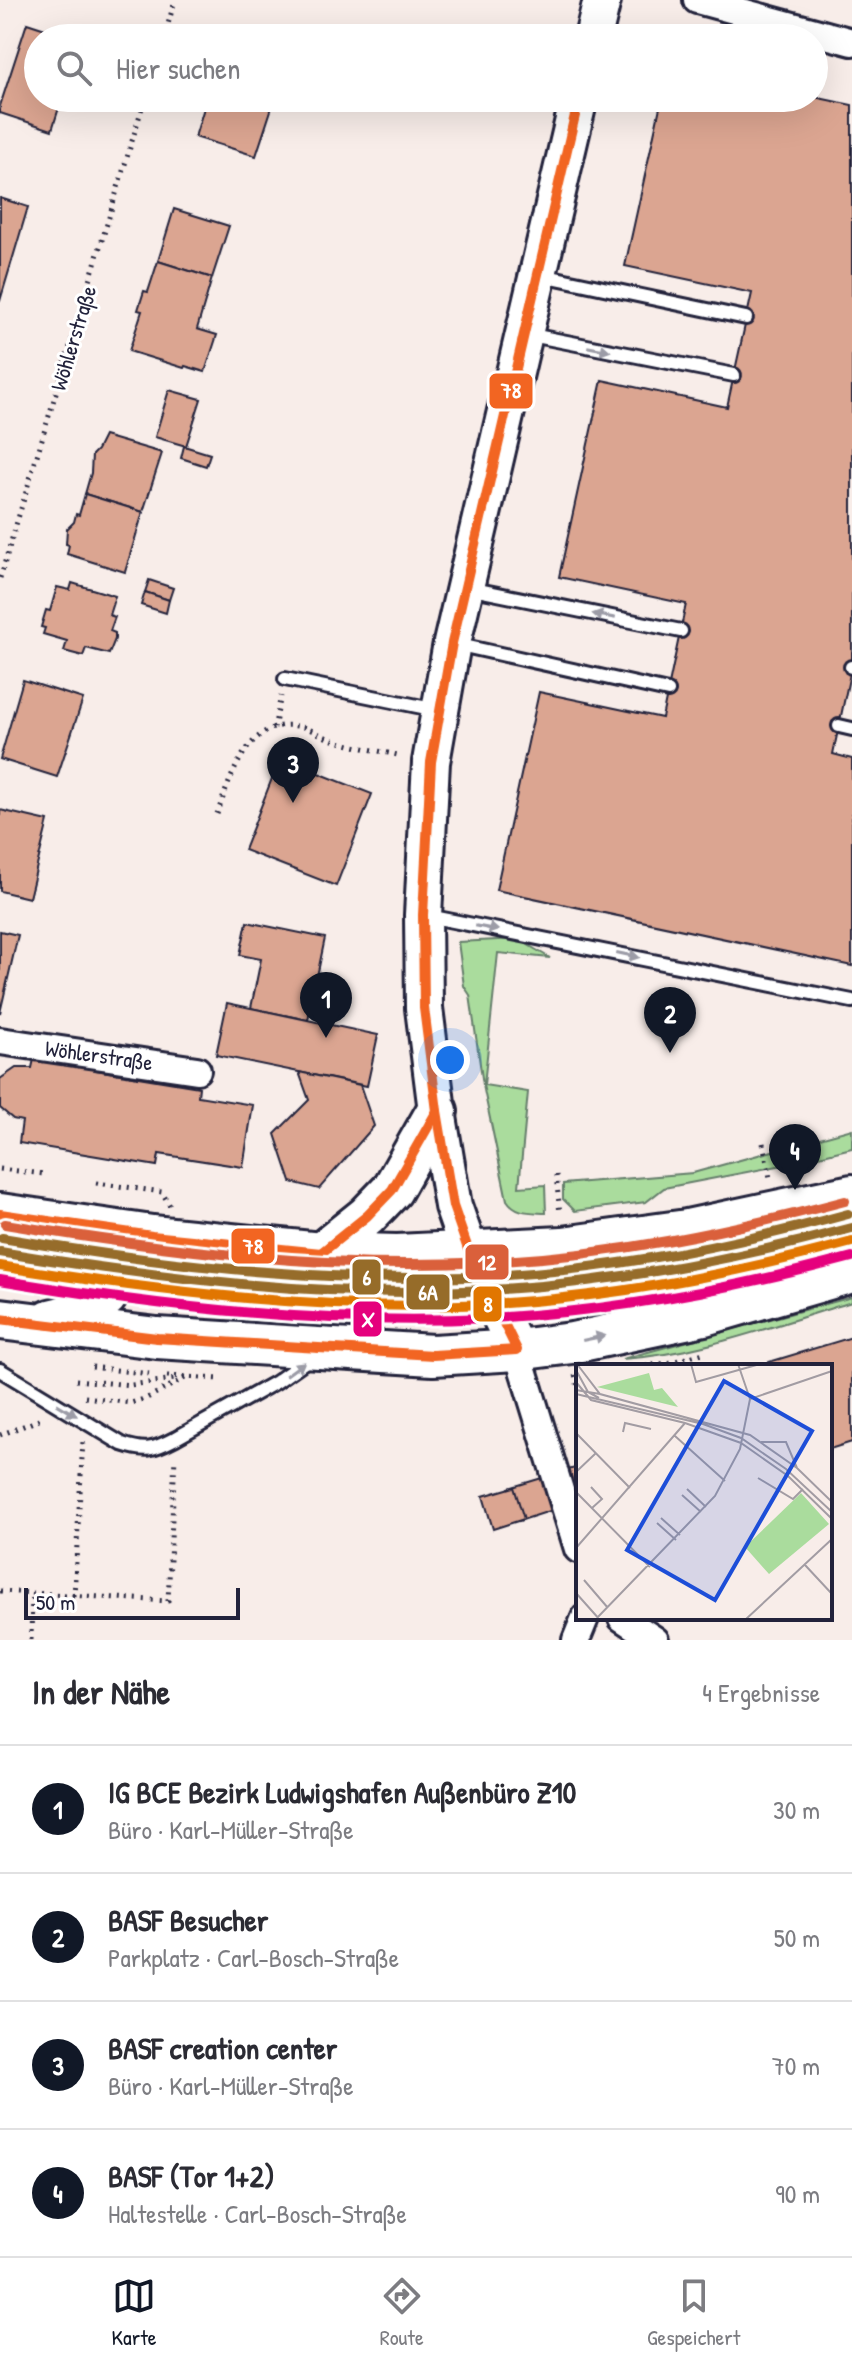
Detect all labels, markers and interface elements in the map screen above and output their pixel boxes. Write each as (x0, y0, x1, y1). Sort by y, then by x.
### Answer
search box (24, 24, 828, 112)
icon: search (52, 46, 96, 90)
text: Hier suchen (116, 48, 240, 88)
street label: Wöhlerstraße (43, 282, 103, 394)
one-way arrow (587, 343, 612, 355)
line badge: 78 (488, 372, 534, 410)
text: 78 (500, 375, 522, 405)
one-way arrow (591, 609, 616, 621)
pin: 3 (267, 737, 319, 803)
one-way arrow (475, 922, 500, 934)
one-way arrow (616, 949, 641, 962)
pin: 1 (300, 972, 352, 1038)
pin: 2 (644, 987, 696, 1053)
street label: Wöhlerstraße (43, 1033, 155, 1077)
your location (430, 1040, 470, 1080)
pin: 4 (769, 1124, 821, 1190)
line badge: 78 (230, 1227, 276, 1265)
text: 78 (242, 1231, 264, 1261)
line badge: 12 (464, 1243, 510, 1281)
text: 12 (478, 1247, 497, 1277)
line badge: 6 (351, 1258, 382, 1296)
text: 6 (363, 1262, 372, 1292)
line badge: 6A (405, 1273, 451, 1311)
text: 6A (418, 1277, 438, 1307)
line badge: 8 (472, 1285, 503, 1323)
text: 8 (483, 1289, 493, 1319)
line badge: X (352, 1300, 383, 1338)
text: X (361, 1304, 375, 1334)
one-way arrow (582, 1331, 607, 1344)
one-way arrow (284, 1362, 305, 1377)
inset map (576, 1364, 832, 1620)
one-way arrow (56, 1403, 78, 1417)
scale bar (24, 1584, 240, 1620)
text: 50 m (36, 1587, 75, 1617)
text: In der Nähe (32, 1669, 170, 1715)
text: 4 Ergebnisse (702, 1675, 820, 1710)
text: IG BCE Bezirk Ludwigshafen Außenbüro Z10 (108, 1772, 576, 1812)
text: 1 (53, 1792, 63, 1827)
text: 30 m (773, 1792, 820, 1827)
text: Büro · Karl-Müller-Straße (108, 1812, 354, 1847)
text: BASF Besucher (108, 1900, 268, 1940)
text: 2 (52, 1920, 64, 1955)
text: 50 m (774, 1920, 820, 1955)
text: Parkplatz · Carl-Bosch-Straße (108, 1940, 399, 1975)
text: BASF creation center (108, 2028, 337, 2068)
text: 3 (52, 2048, 64, 2083)
text: 70 m (772, 2048, 820, 2083)
text: Büro · Karl-Müller-Straße (108, 2068, 354, 2103)
text: BASF (Tor 1+2) (108, 2156, 275, 2196)
text: 4 (53, 2176, 63, 2211)
text: 90 m (775, 2176, 820, 2211)
text: Haltestelle · Carl-Bosch-Straße (108, 2196, 407, 2231)
tab: Karte (112, 2274, 157, 2352)
tab: Route (380, 2274, 424, 2352)
tab: Gespeichert (647, 2274, 740, 2352)

